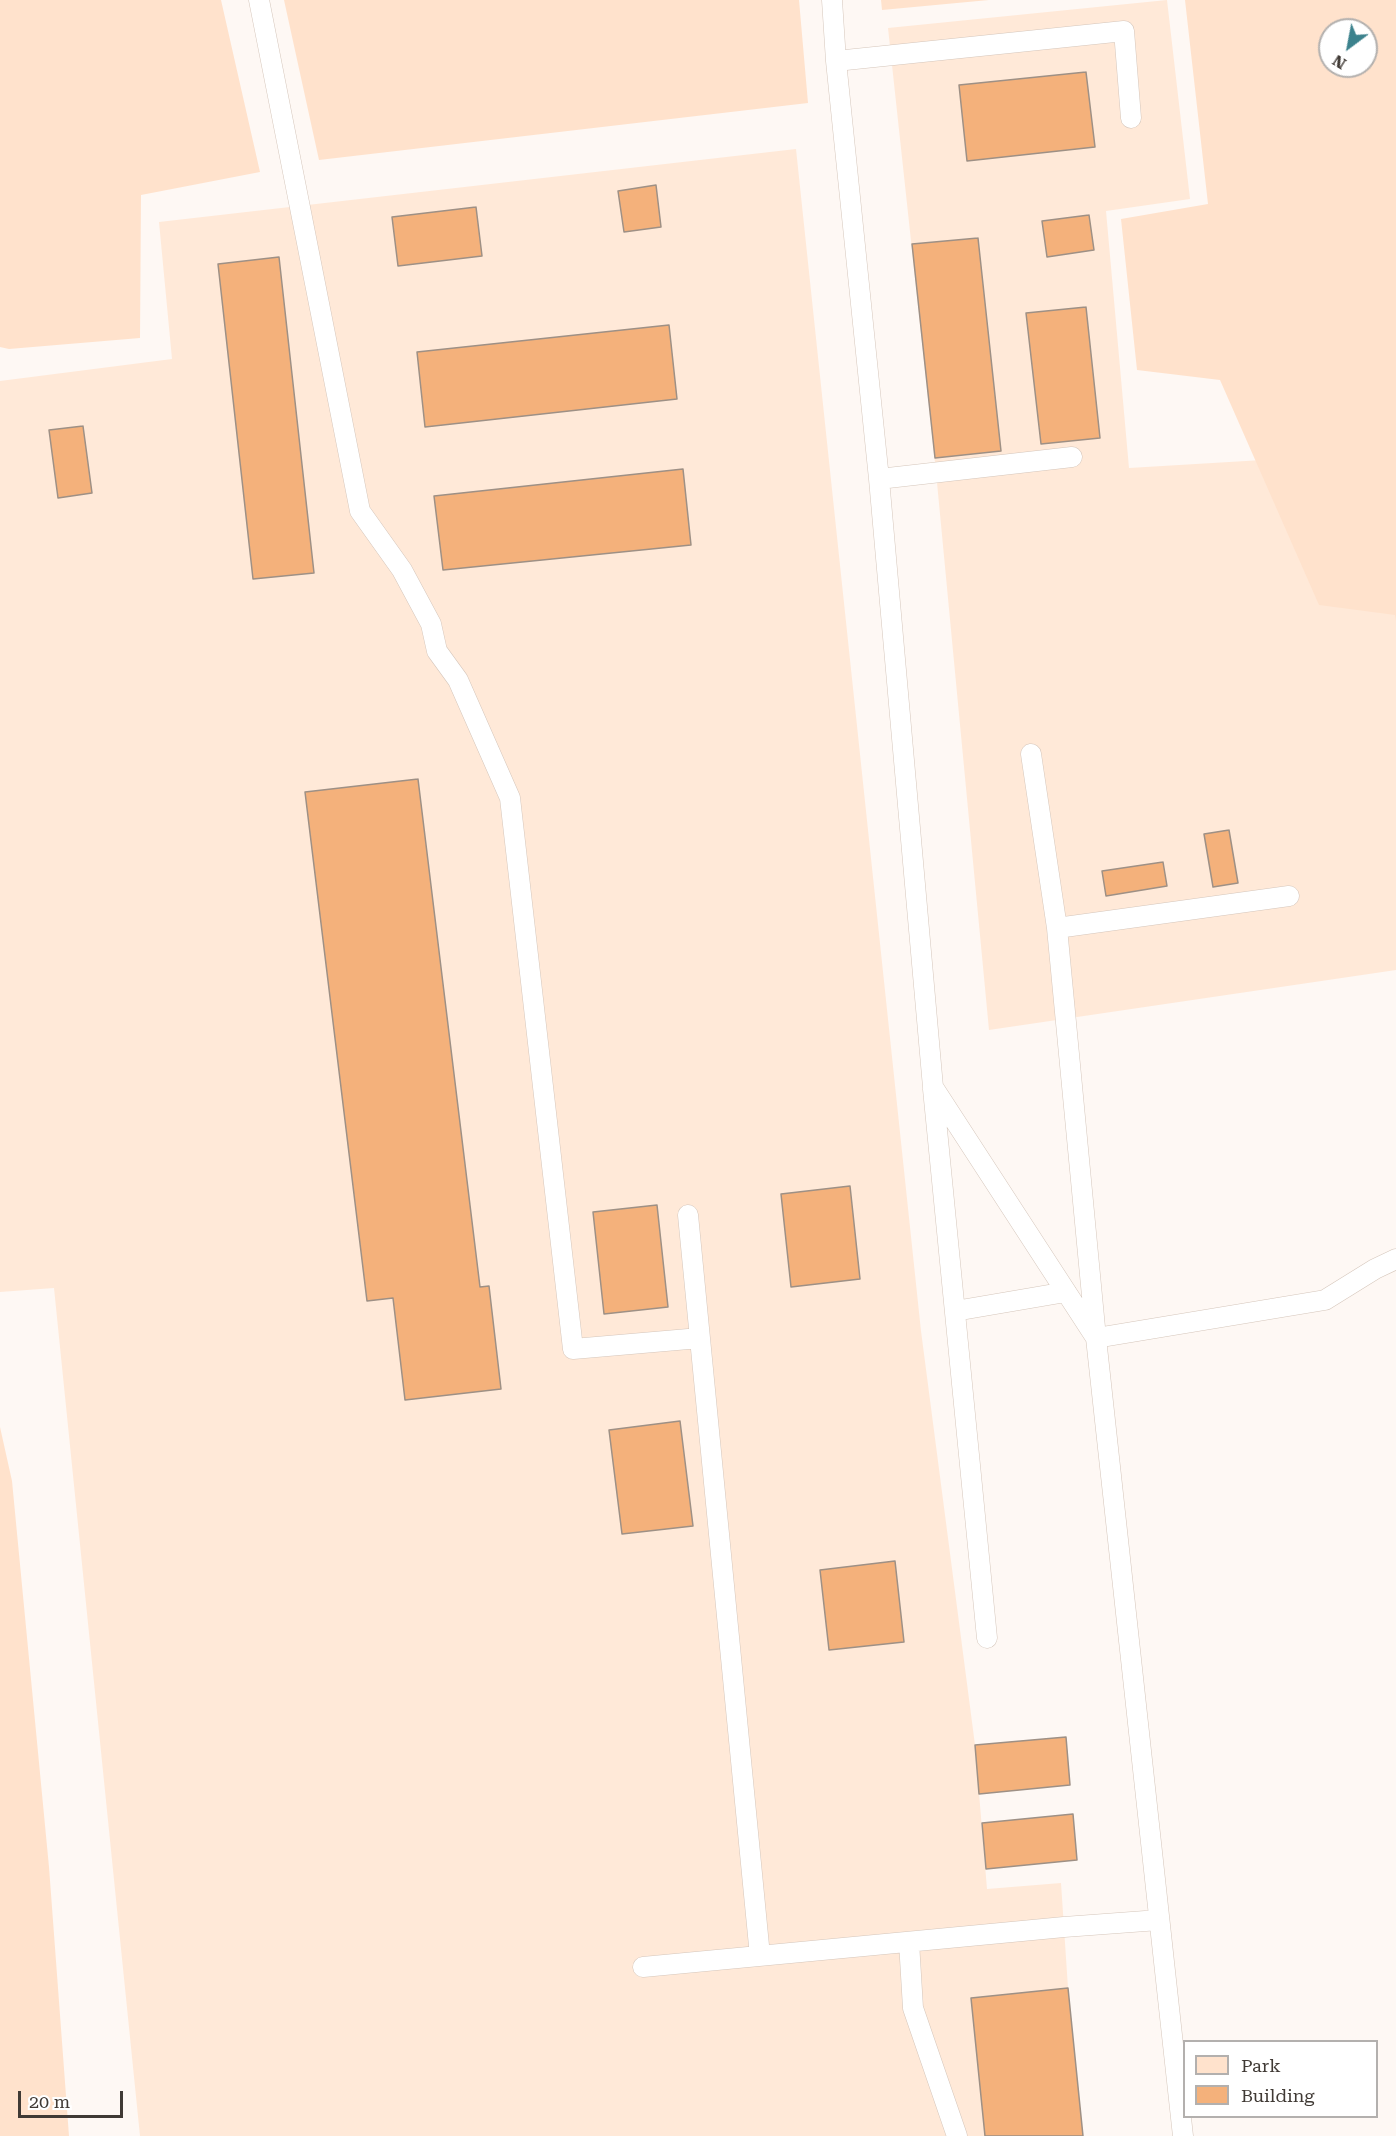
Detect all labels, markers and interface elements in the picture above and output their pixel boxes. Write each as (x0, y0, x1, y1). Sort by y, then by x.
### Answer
north arrow (1318, 18, 1378, 78)
text: N (1329, 51, 1350, 73)
legend (1183, 2040, 1378, 2118)
text: Park (1241, 2055, 1281, 2076)
scale bar (21, 2079, 126, 2117)
text: Building (1241, 2085, 1315, 2106)
text: 20 m (29, 2091, 70, 2112)

